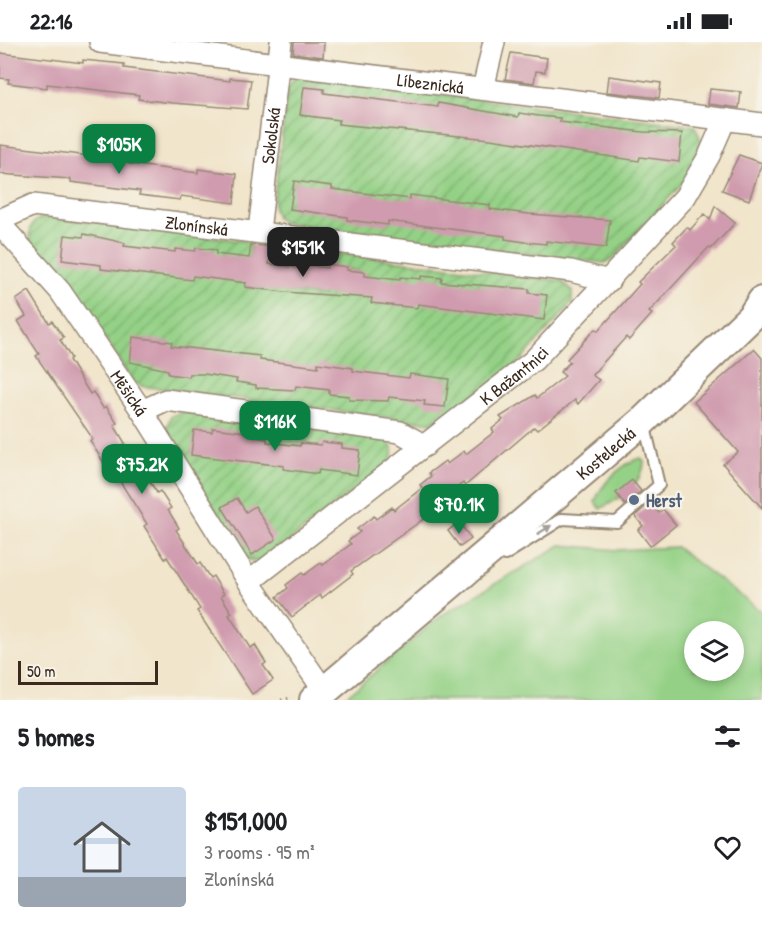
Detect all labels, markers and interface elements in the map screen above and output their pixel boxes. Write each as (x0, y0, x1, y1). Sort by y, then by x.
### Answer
text: 22:16 (30, 6, 72, 36)
street label: Líbeznická (396, 66, 465, 99)
street label: Sokolská (254, 106, 286, 165)
pin: $105K (77, 124, 161, 175)
text: $105K (96, 130, 142, 157)
street label: Zlonínská (164, 209, 229, 241)
pin: $151K (261, 227, 345, 278)
text: $151K (281, 233, 325, 260)
street label: K Bažantnici (474, 340, 554, 411)
street label: Měšická (105, 365, 154, 420)
pin: $116K (233, 401, 317, 452)
text: $116K (253, 407, 297, 434)
street label: Kostelecká (570, 421, 640, 485)
pin: $75.2K (93, 444, 191, 495)
text: $75.2K (116, 450, 168, 477)
pin: $70.1K (410, 484, 508, 535)
place label: Herst (646, 488, 682, 513)
text: $70.1K (434, 490, 485, 517)
marker: Herst (627, 493, 641, 507)
one-way arrow (536, 525, 552, 536)
map controls (684, 621, 744, 681)
button: layers (684, 621, 744, 681)
scale bar (18, 658, 158, 686)
text: 50 m (27, 660, 56, 682)
text: 5 homes (18, 719, 94, 754)
icon: filters (711, 720, 744, 753)
text: $151,000 (204, 803, 287, 838)
icon: home (66, 811, 138, 883)
icon: heart (711, 831, 744, 864)
text: 3 rooms · 95 m² (204, 838, 314, 865)
text: Zlonínská (204, 865, 274, 892)

